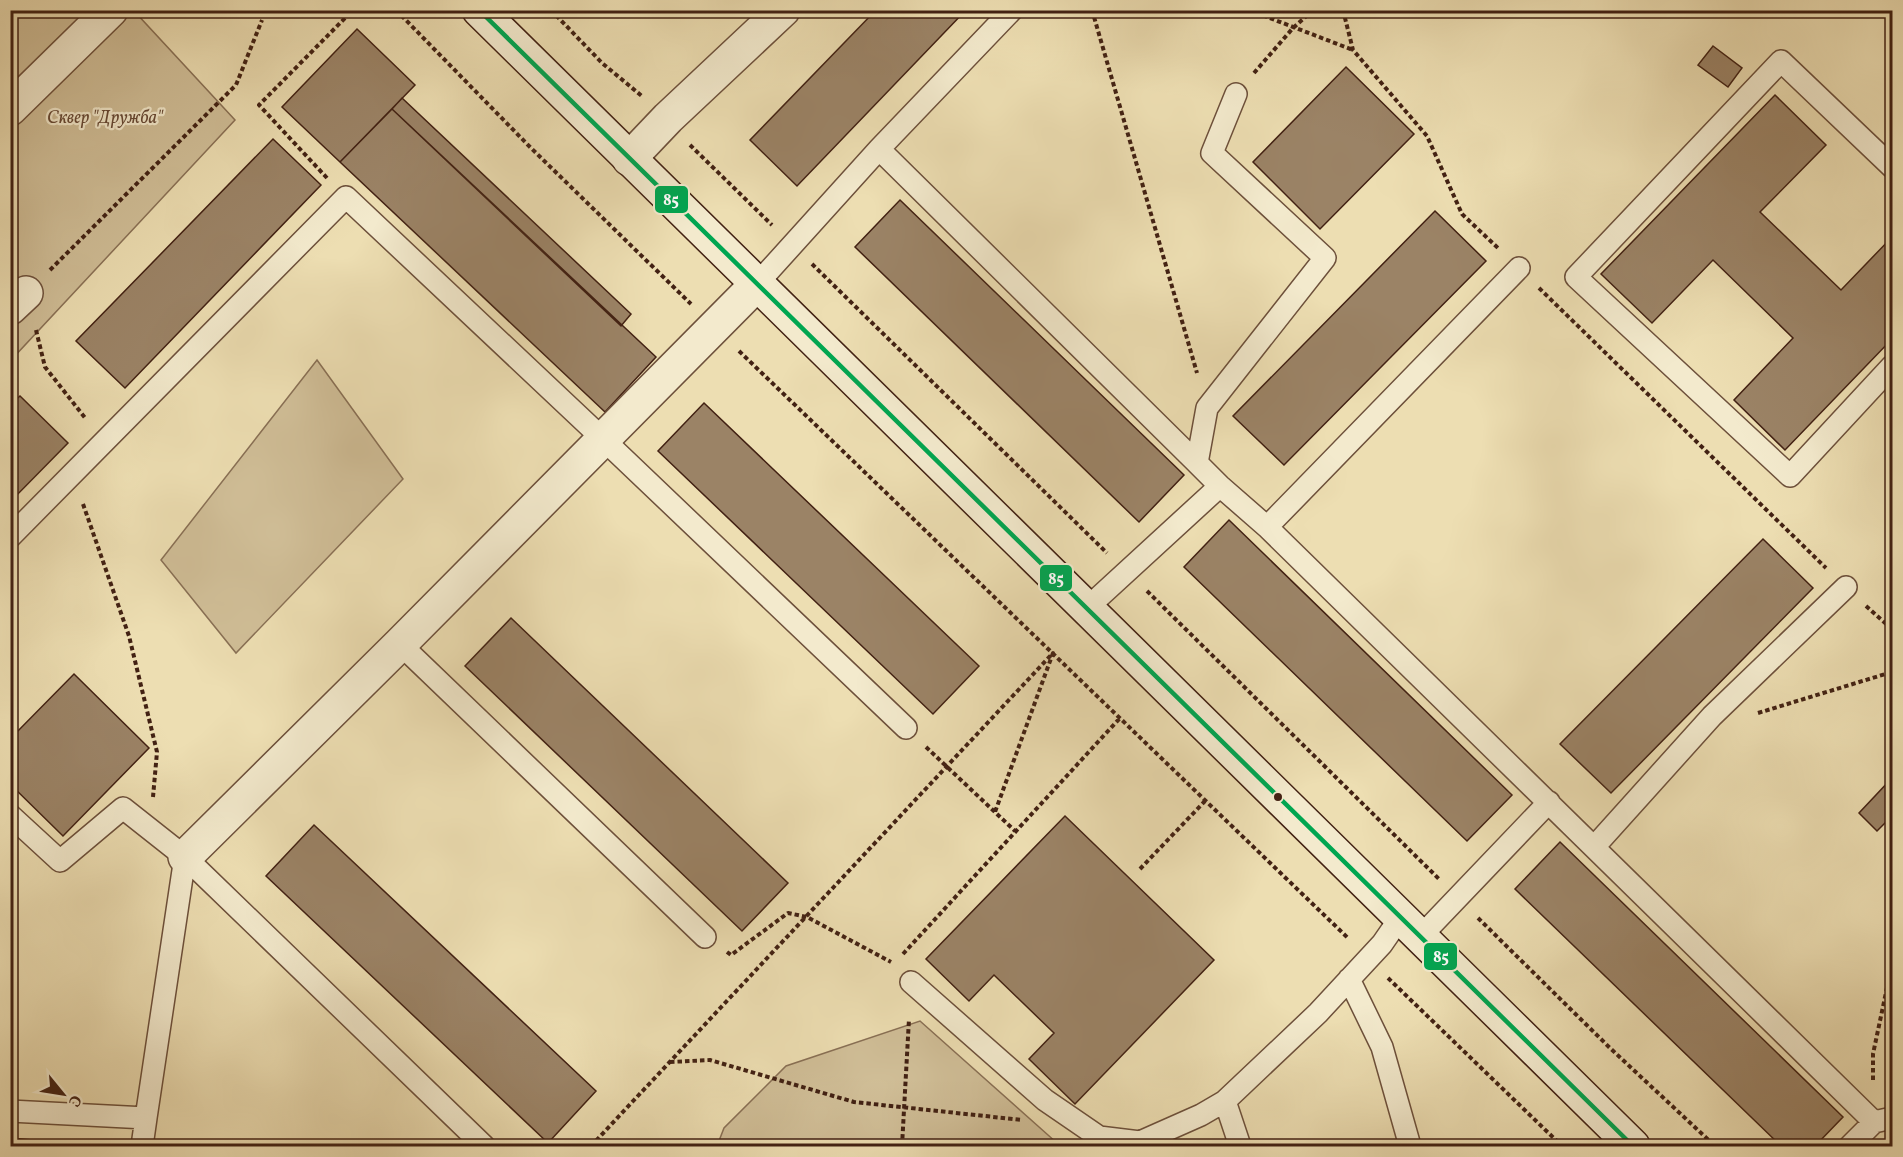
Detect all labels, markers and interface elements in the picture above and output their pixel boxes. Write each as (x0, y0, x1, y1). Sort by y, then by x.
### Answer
park label: Сквер "Дружба" (47, 106, 164, 131)
line badge: 85 (654, 185, 689, 214)
text: 85 (663, 190, 679, 212)
line badge: 85 (1039, 564, 1073, 592)
text: 85 (1048, 569, 1064, 591)
unlabelled marker (1272, 791, 1284, 803)
line badge: 85 (1423, 942, 1458, 971)
text: 85 (1433, 947, 1449, 969)
north arrow (33, 1064, 93, 1124)
text: С (62, 1091, 86, 1110)

